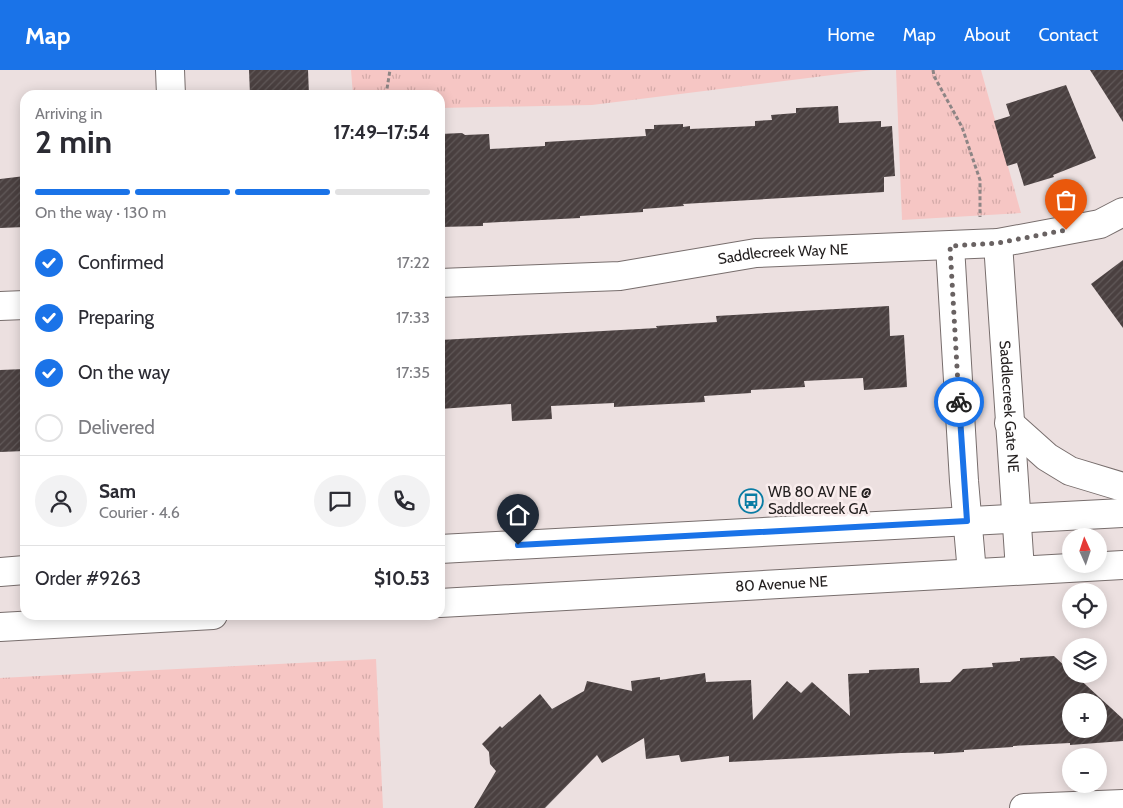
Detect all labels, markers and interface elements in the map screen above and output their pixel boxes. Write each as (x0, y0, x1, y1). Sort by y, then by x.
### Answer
text: Map (25, 21, 71, 50)
text: Home (827, 24, 875, 46)
text: Map (903, 24, 936, 46)
text: About (964, 24, 1010, 46)
text: Contact (1038, 24, 1098, 46)
text: Arriving in (35, 104, 102, 123)
text: 17:49–17:54 (333, 121, 430, 144)
text: 2 min (35, 122, 112, 161)
pin (1045, 179, 1087, 230)
icon: bag (1052, 186, 1080, 214)
text: On the way · 130 m (35, 203, 166, 222)
street label: Saddlecreek Way NE (716, 240, 849, 268)
icon: check (35, 249, 63, 277)
text: Confirmed (78, 251, 164, 274)
text: 17:22 (397, 253, 430, 272)
icon: check (35, 304, 63, 332)
text: Preparing (78, 306, 154, 329)
text: 17:33 (396, 308, 430, 327)
street label: Saddlecreek Gate NE (996, 340, 1022, 473)
icon: check (35, 359, 63, 387)
text: On the way (78, 361, 170, 384)
text: 17:35 (396, 363, 430, 382)
courier (934, 377, 984, 427)
icon: bike (945, 388, 973, 416)
text: Delivered (78, 416, 155, 439)
button: person (35, 475, 87, 527)
button: chat (314, 475, 366, 527)
button: phone (378, 475, 430, 527)
text: Sam (99, 480, 136, 503)
place label: WB 80 AV NE @ Saddlecreek GA (768, 483, 872, 518)
bus stop icon: WB 80 AV NE @ Saddlecreek GA (738, 488, 764, 514)
pin (497, 494, 539, 545)
icon: home (504, 501, 532, 529)
text: Courier · 4.6 (99, 503, 180, 522)
north arrow (1062, 528, 1108, 572)
map controls (1062, 528, 1107, 793)
text: Order #9263 (35, 567, 141, 590)
text: $10.53 (374, 567, 430, 590)
street label: 80 Avenue NE (735, 572, 828, 596)
button: locate (1062, 583, 1107, 628)
button: layers (1062, 638, 1107, 683)
button: + (1062, 693, 1107, 738)
button: − (1062, 748, 1107, 793)

